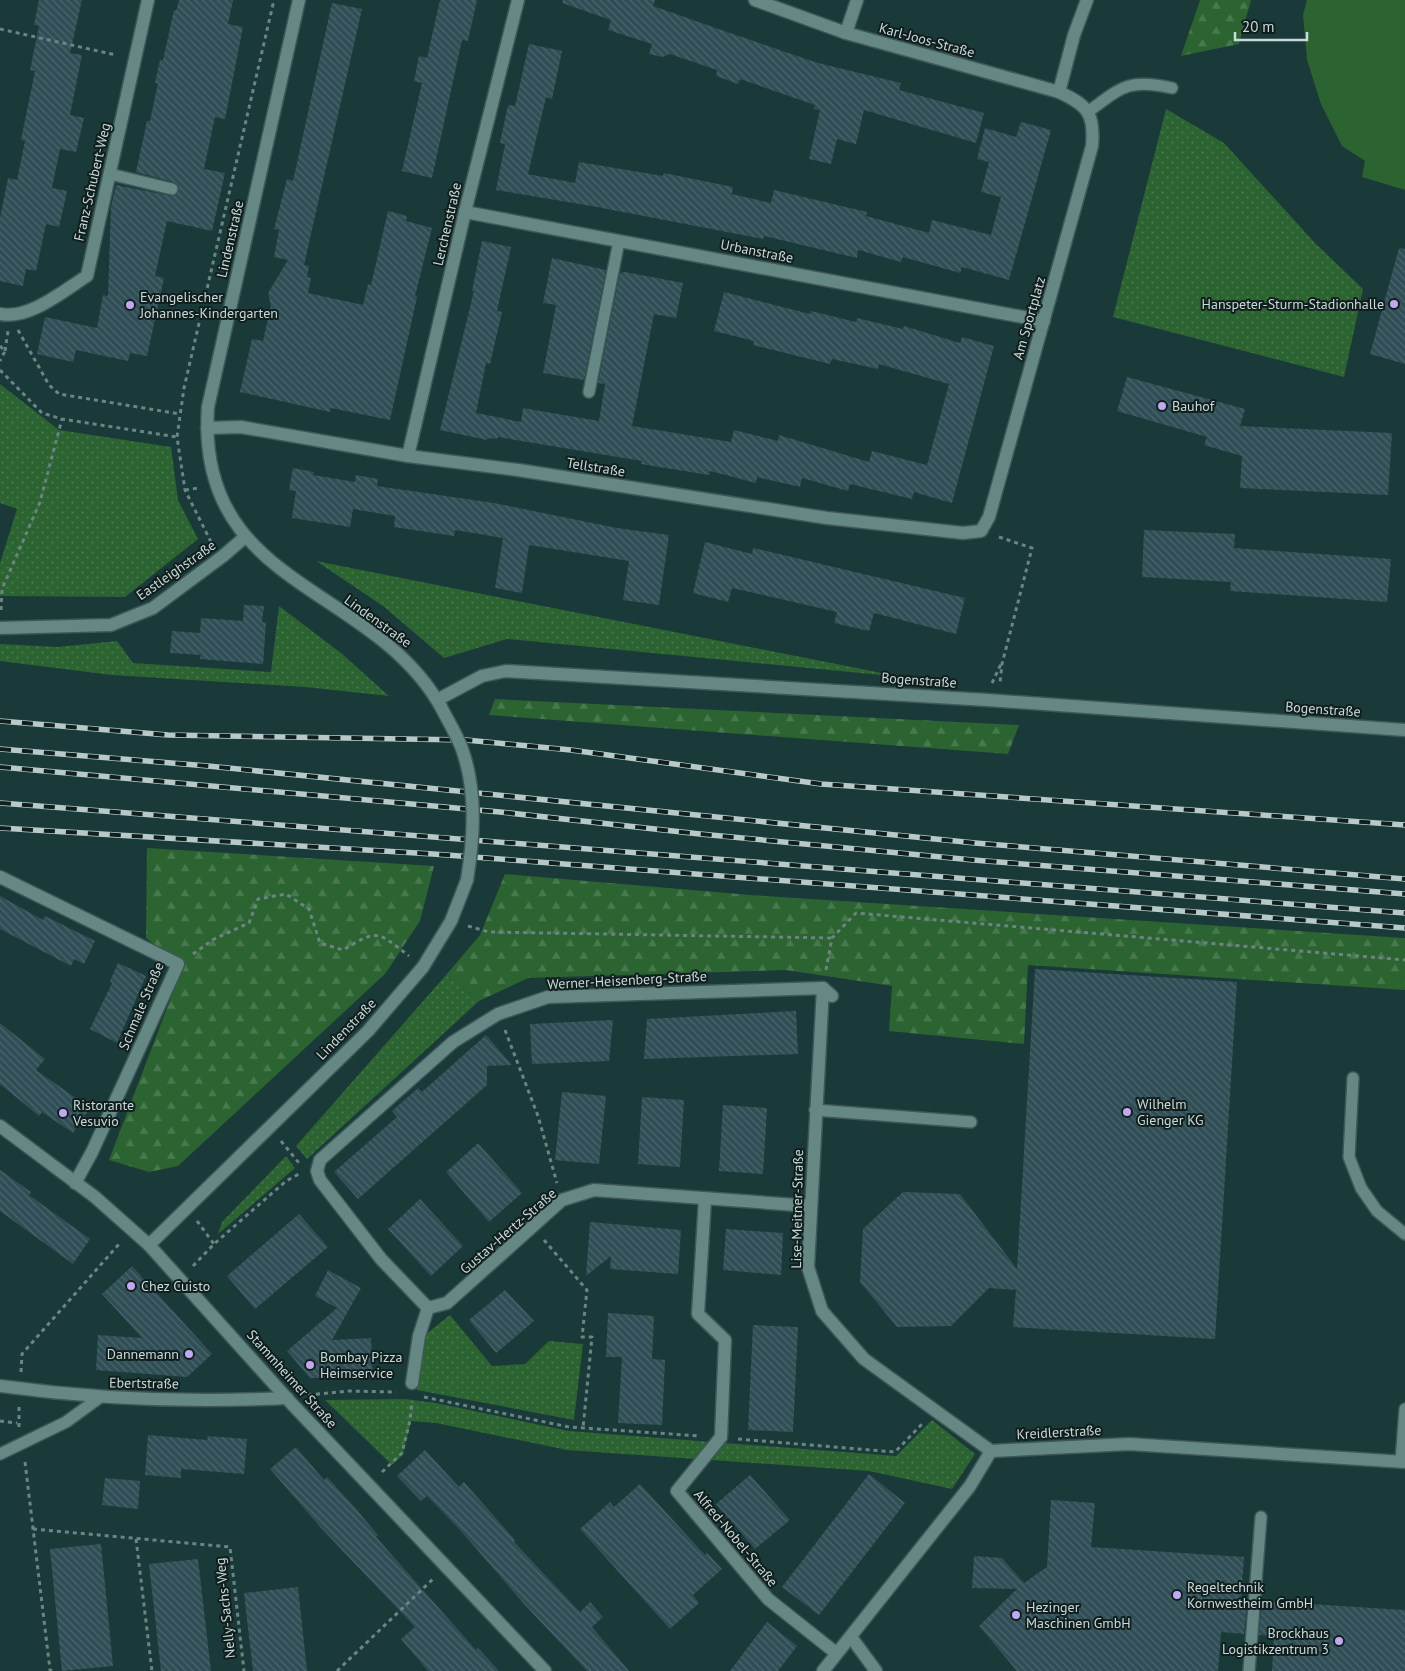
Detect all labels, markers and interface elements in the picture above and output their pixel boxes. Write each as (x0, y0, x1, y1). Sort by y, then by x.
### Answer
scale bar (1235, 10, 1308, 42)
text: 20 m (1242, 17, 1275, 36)
street label: Karl-Joos-Straße (877, 19, 977, 61)
street label: Franz-Schubert-Weg (70, 121, 114, 243)
street label: Lerchenstraße (429, 181, 465, 267)
street label: Lindenstraße (212, 199, 248, 279)
street label: Urbanstraße (719, 235, 795, 267)
street label: Am Sportplatz (1009, 275, 1049, 361)
place label: Evangelischer Johannes-Kindergarten (139, 288, 278, 322)
place label: Hanspeter-Sturm-Stadionhalle (1202, 295, 1384, 313)
marker: Hanspeter-Sturm-Stadionhalle (1388, 298, 1400, 310)
marker: Evangelischer Johannes-Kindergarten (124, 299, 136, 311)
place label: Bauhof (1172, 397, 1215, 415)
marker: Bauhof (1156, 400, 1168, 412)
street label: Tellstraße (565, 453, 627, 481)
street label: Eastleighstraße (133, 536, 219, 604)
street label: Lindenstraße (341, 591, 415, 651)
street label: Bogenstraße (881, 668, 957, 692)
street label: Bogenstraße (1285, 697, 1361, 721)
street label: Schmale Straße (114, 959, 168, 1053)
street label: Werner-Heisenberg-Straße (547, 967, 707, 993)
street label: Lindenstraße (312, 994, 380, 1064)
place label: Wilhelm Gienger KG (1137, 1095, 1204, 1129)
place label: Ristorante Vesuvio (72, 1096, 134, 1130)
marker: Wilhelm Gienger KG (1121, 1106, 1133, 1118)
marker: Ristorante Vesuvio (57, 1107, 69, 1119)
street label: Lise-Meitner-Straße (787, 1149, 807, 1269)
street label: Gustav-Hertz-Straße (456, 1184, 560, 1278)
place label: Chez Cuisto (141, 1277, 210, 1295)
marker: Chez Cuisto (125, 1280, 137, 1292)
street label: Stammheimer Straße (243, 1326, 341, 1432)
place label: Dannemann (107, 1345, 179, 1363)
marker: Dannemann (183, 1348, 195, 1360)
place label: Bombay Pizza Heimservice (320, 1348, 402, 1382)
marker: Bombay Pizza Heimservice (304, 1359, 316, 1371)
street label: Ebertstraße (109, 1373, 179, 1393)
street label: Kreidlerstraße (1016, 1421, 1102, 1443)
street label: Alfred-Nobel-Straße (690, 1486, 782, 1590)
street label: Nelly-Sachs-Weg (211, 1557, 239, 1659)
place label: Regeltechnik Kornwestheim GmbH (1187, 1578, 1313, 1612)
marker: Regeltechnik Kornwestheim GmbH (1171, 1589, 1183, 1601)
place label: Hezinger Maschinen GmbH (1026, 1598, 1131, 1632)
marker: Hezinger Maschinen GmbH (1010, 1609, 1022, 1621)
place label: Brockhaus Logistikzentrum 3 (1222, 1624, 1329, 1658)
marker: Brockhaus Logistikzentrum 3 (1333, 1635, 1345, 1647)

